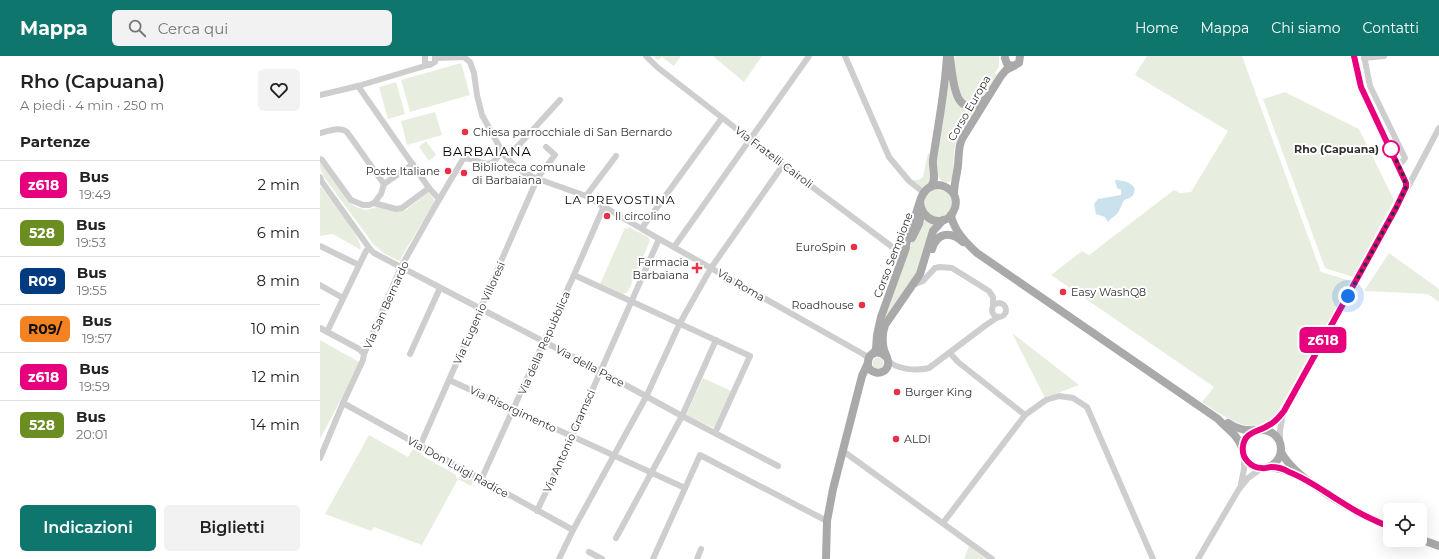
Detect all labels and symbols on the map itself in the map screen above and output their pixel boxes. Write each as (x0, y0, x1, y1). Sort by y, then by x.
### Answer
street label: Corso Europa (945, 73, 993, 143)
street label: Via Fratelli Cairoli (732, 123, 816, 191)
place label: Chiesa parrocchiale di San Bernardo (473, 125, 672, 139)
marker: Chiesa parrocchiale di San Bernardo (460, 127, 470, 137)
marker: Rho (Capuana) (1382, 140, 1400, 158)
place label: Rho (Capuana) (1294, 142, 1379, 156)
district label: BARBAIANA (442, 143, 532, 159)
place label: Biblioteca comunale di Barbaiana (472, 160, 586, 187)
place label: Poste Italiane (366, 164, 440, 178)
marker: Poste Italiane (443, 166, 453, 176)
marker: Biblioteca comunale di Barbaiana (459, 168, 469, 178)
district label: LA PREVOSTINA (564, 192, 676, 207)
place label: Il circolino (615, 209, 671, 223)
street label: Corso Sempione (870, 210, 916, 300)
marker: Il circolino (602, 211, 612, 221)
place label: EuroSpin (796, 240, 846, 254)
marker: EuroSpin (849, 242, 859, 252)
place label: Farmacia Barbaiana (633, 255, 689, 282)
street label: Via San Bernardo (360, 259, 412, 351)
street label: Via Eugenio Villoresi (450, 259, 508, 367)
marker: Farmacia Barbaiana (692, 263, 702, 273)
street label: Via Roma (715, 266, 767, 304)
place label: Easy WashQ8 (1071, 285, 1146, 299)
your location (1338, 286, 1358, 306)
marker: Easy WashQ8 (1058, 287, 1068, 297)
street label: Via della Repubblica (515, 289, 573, 397)
place label: Roadhouse (792, 298, 854, 312)
marker: Roadhouse (857, 300, 867, 310)
line badge: z618 (1295, 327, 1351, 353)
street label: Via della Pace (553, 342, 627, 390)
street label: Via Risorgimento (467, 383, 559, 435)
place label: Burger King (905, 385, 972, 399)
street label: Via Antonio Gramsci (540, 387, 598, 495)
marker: Burger King (892, 387, 902, 397)
place label: ALDI (904, 432, 931, 446)
street label: Via Don Luigi Radice (405, 433, 511, 501)
marker: ALDI (891, 434, 901, 444)

